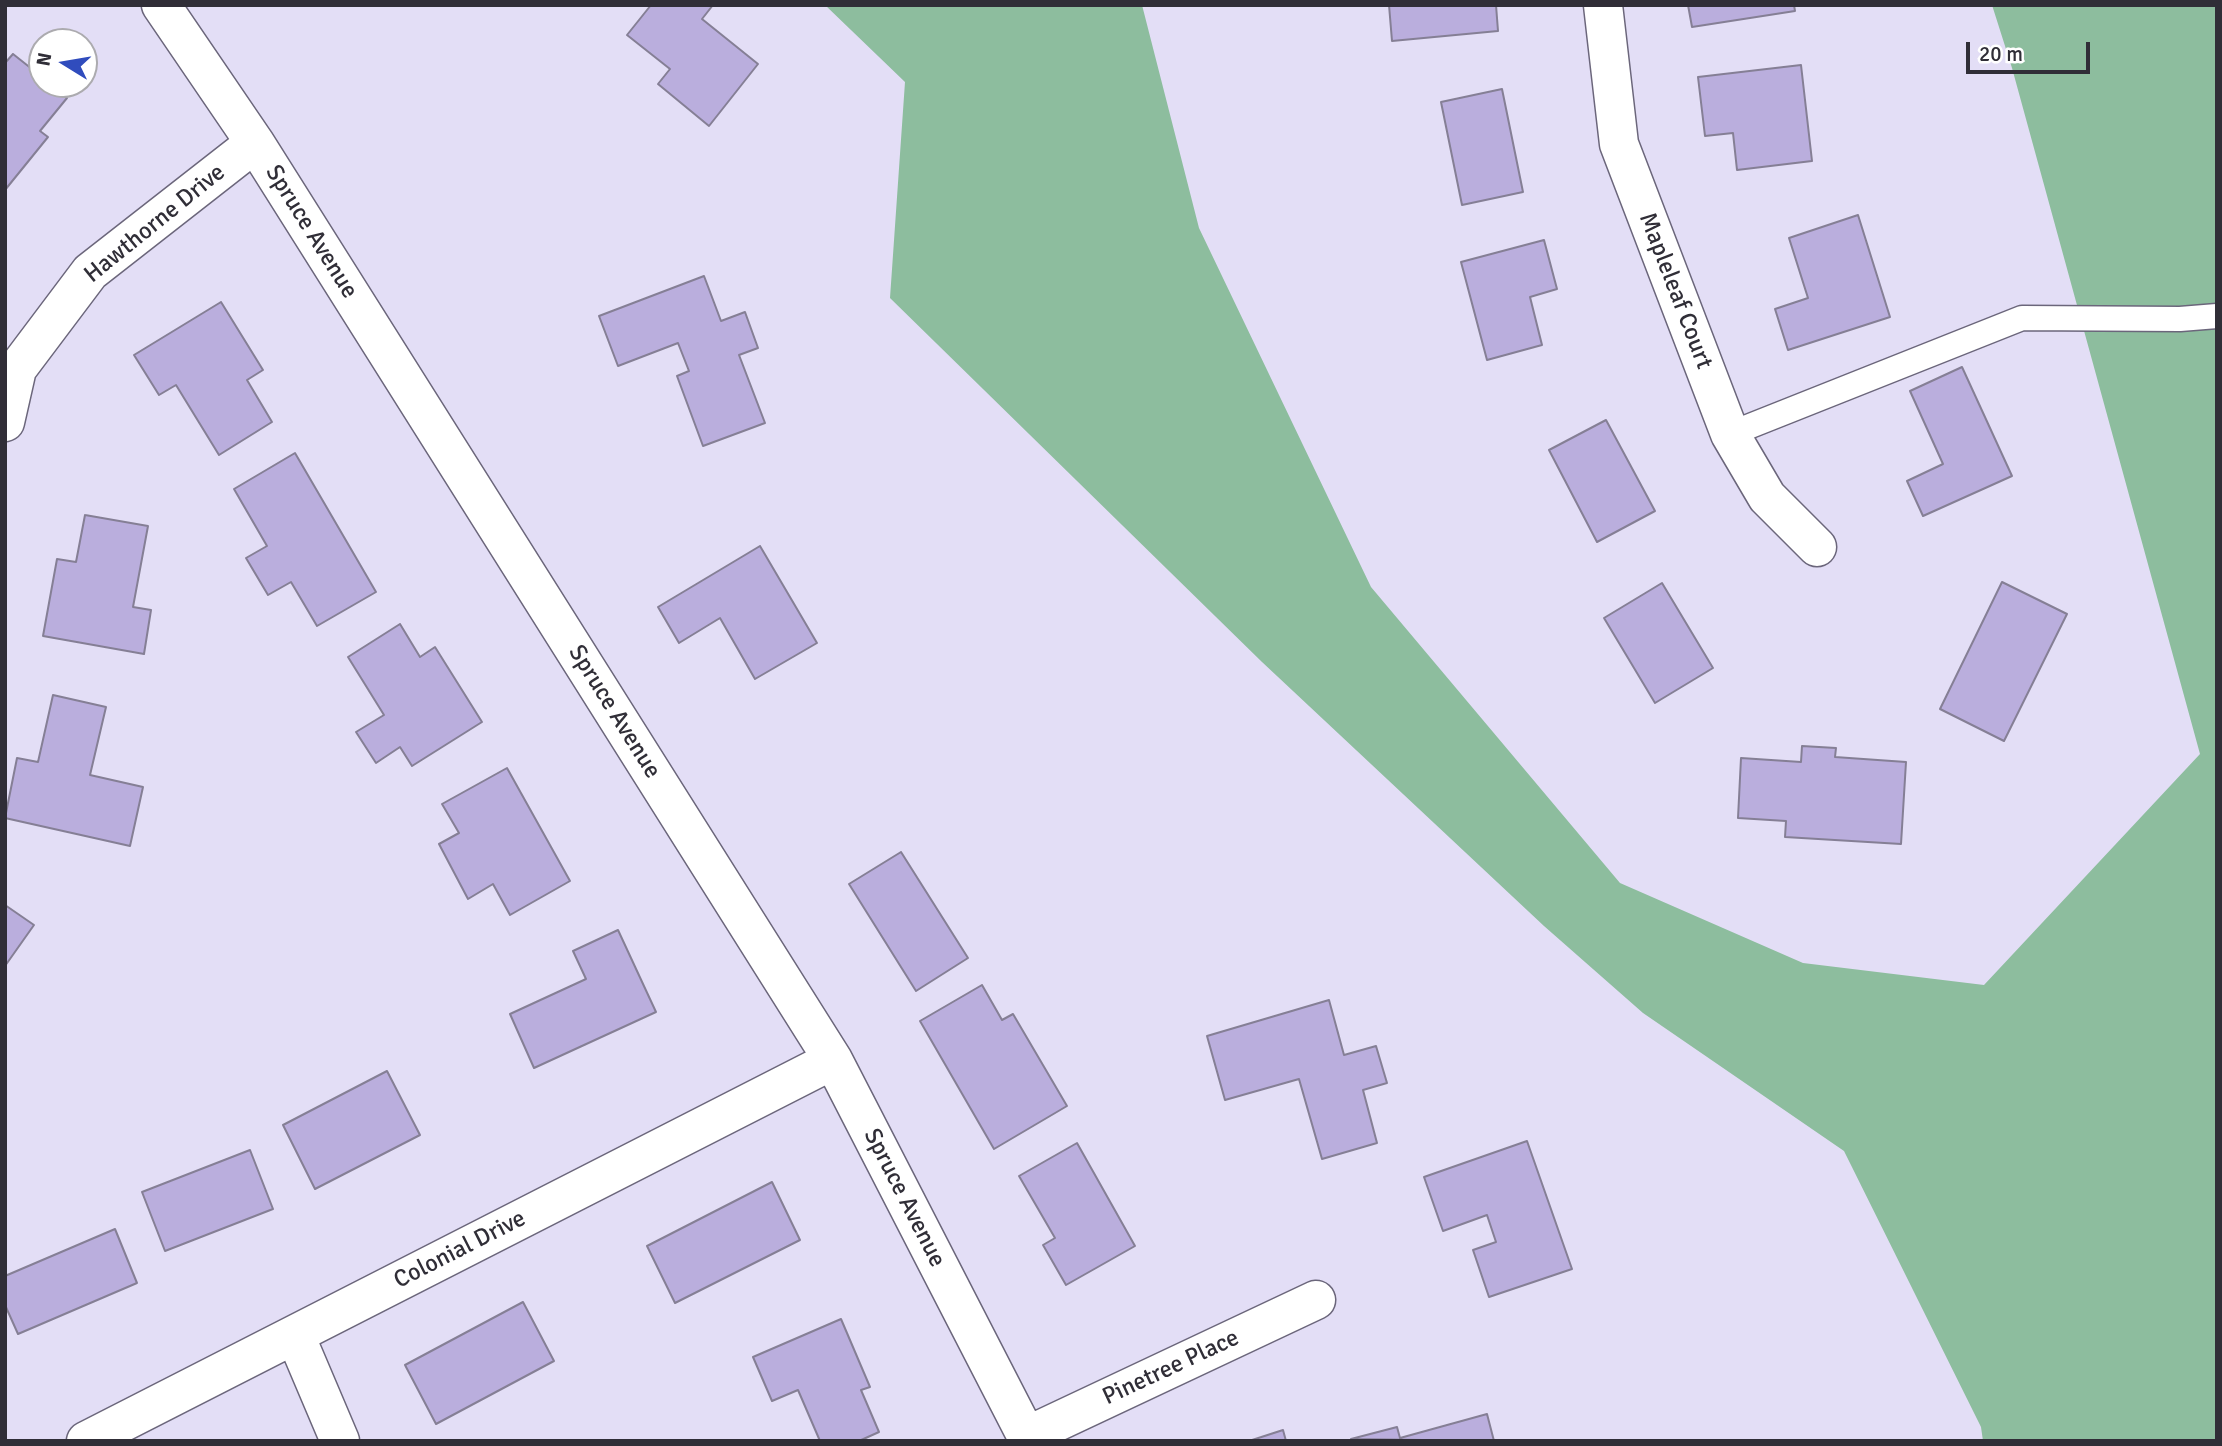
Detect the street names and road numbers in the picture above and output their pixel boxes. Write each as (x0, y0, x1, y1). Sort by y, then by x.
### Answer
street label: Hawthorne Drive (79, 158, 231, 290)
street label: Spruce Avenue (259, 160, 363, 304)
street label: Mapleleaf Court (1632, 209, 1718, 373)
street label: Spruce Avenue (562, 640, 666, 784)
street label: Spruce Avenue (857, 1124, 951, 1272)
street label: Colonial Drive (389, 1205, 531, 1295)
street label: Pinetree Place (1098, 1324, 1244, 1412)

